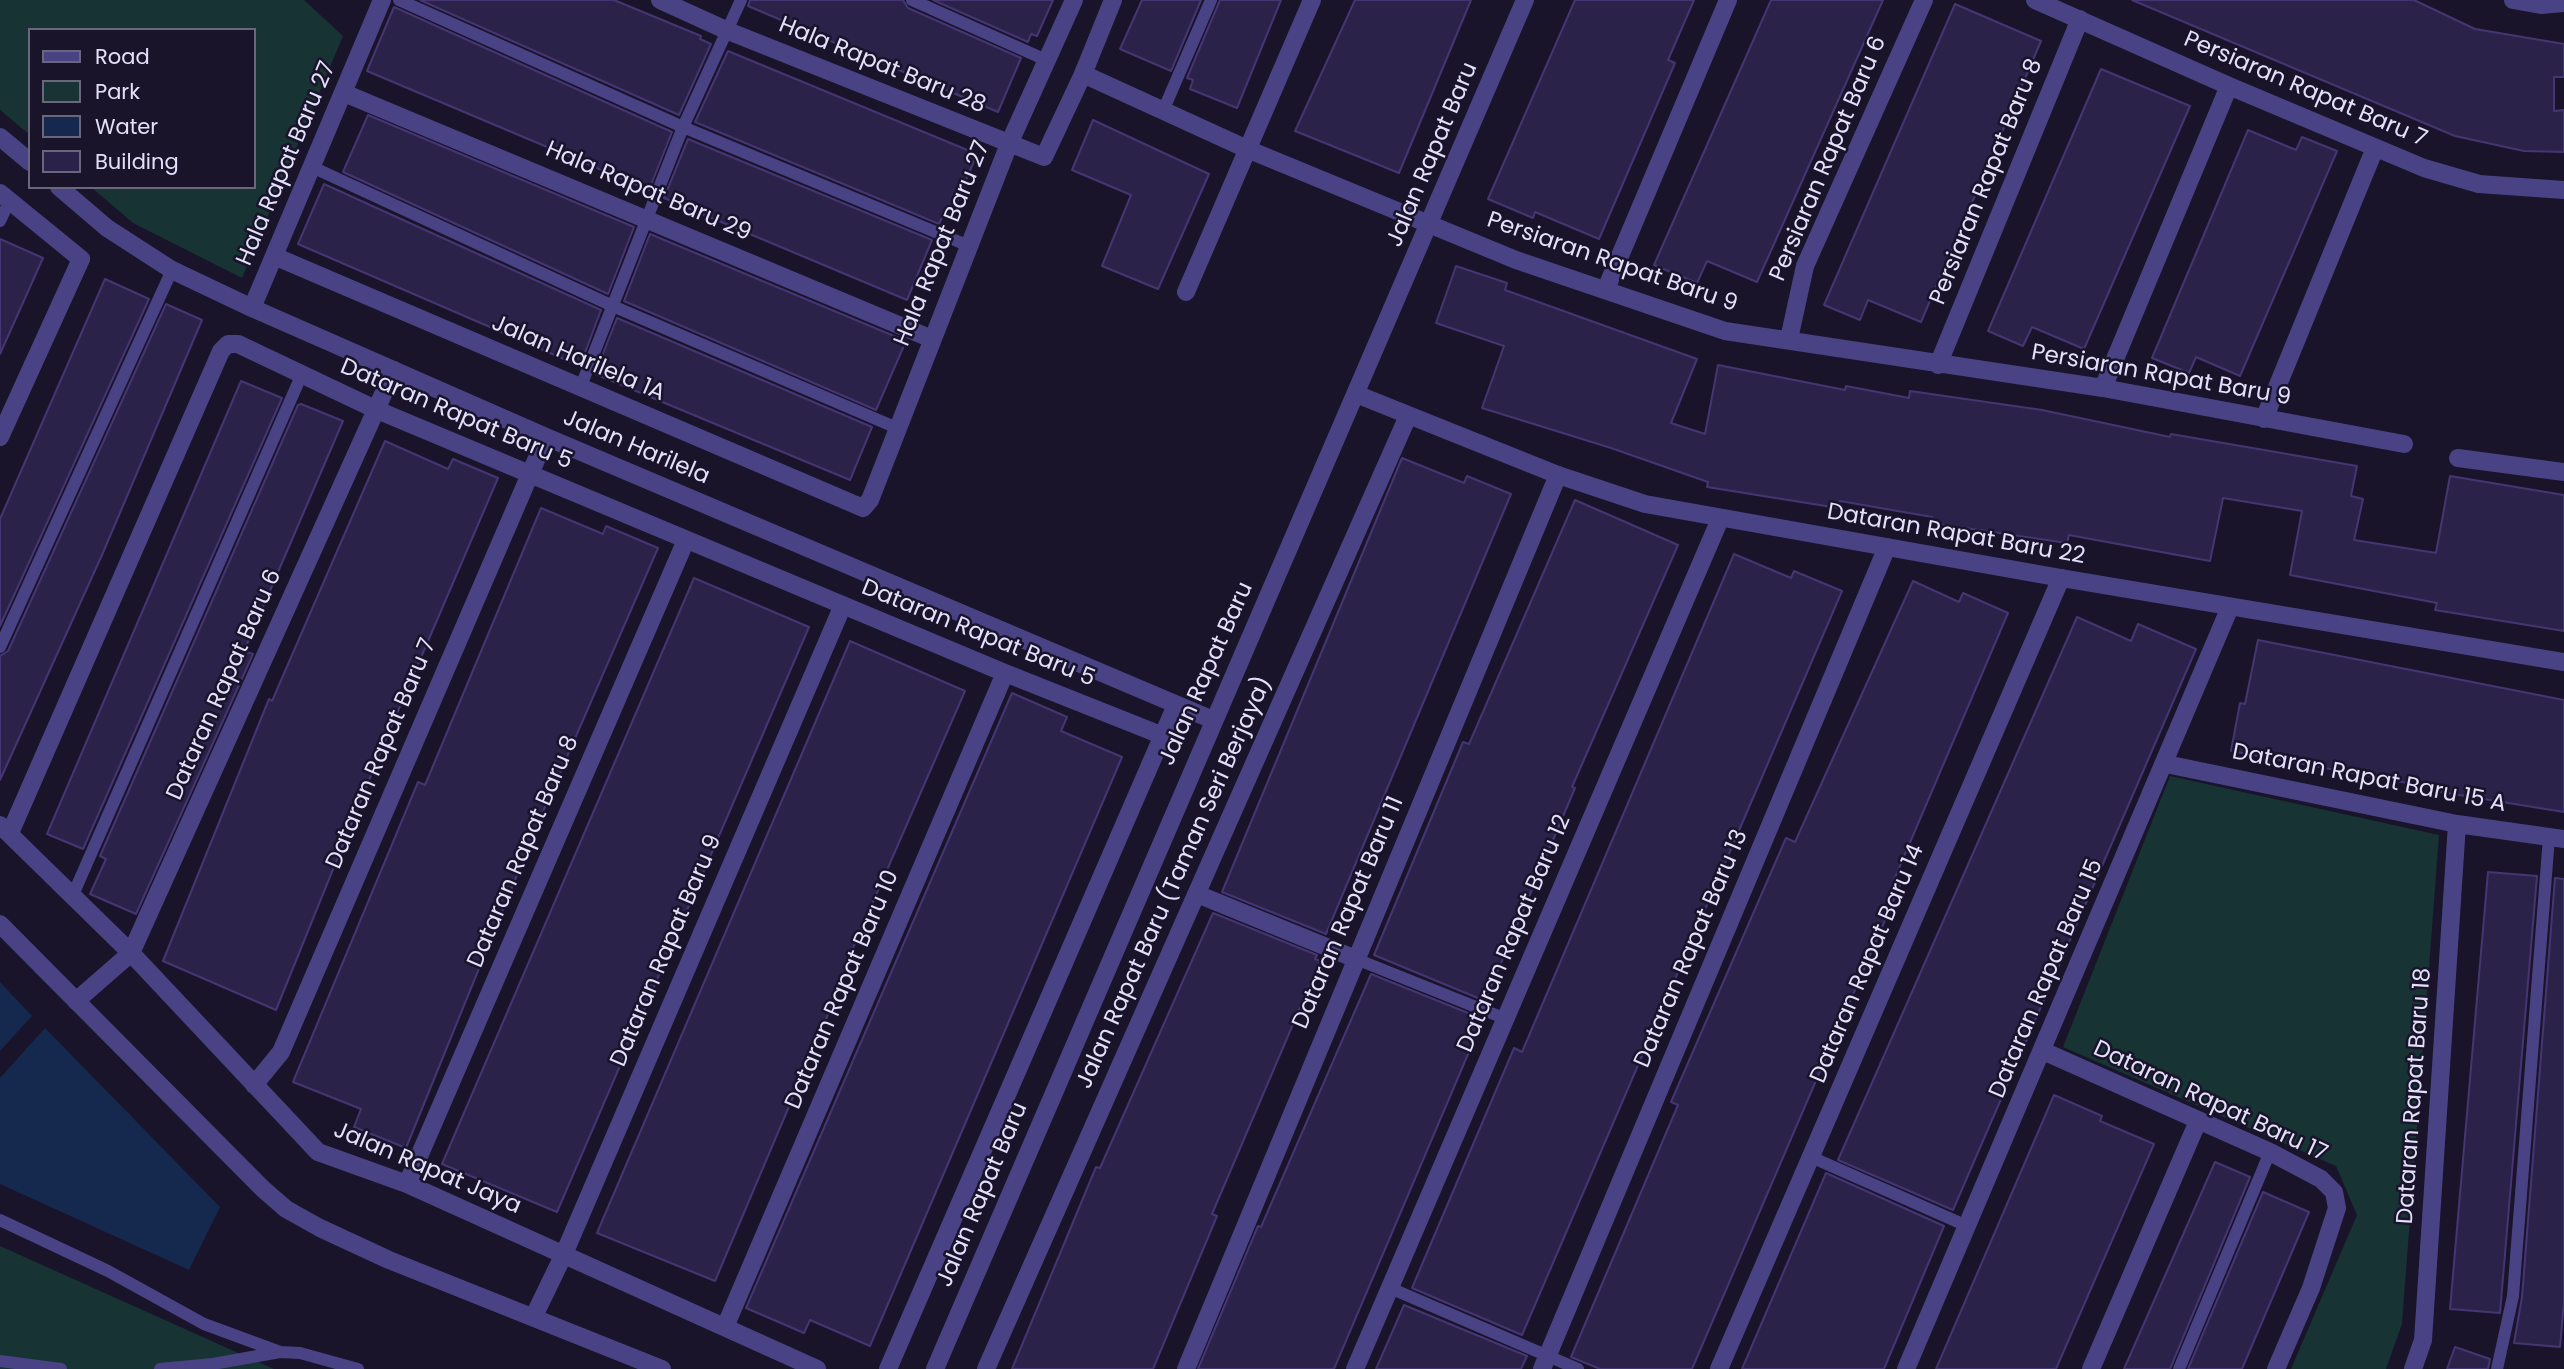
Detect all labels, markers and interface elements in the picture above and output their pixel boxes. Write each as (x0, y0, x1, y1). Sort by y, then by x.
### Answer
street label: Hala Rapat Baru 28 (774, 12, 990, 120)
street label: Persiaran Rapat Baru 7 (2179, 26, 2431, 154)
legend (28, 28, 256, 189)
street label: Persiaran Rapat Baru 6 (1765, 32, 1893, 286)
text: Road (95, 42, 150, 71)
street label: Persiaran Rapat Baru 8 (1925, 55, 2049, 309)
street label: Hala Rapat Baru 27 (232, 58, 342, 270)
street label: Jalan Rapat Baru (1382, 59, 1484, 251)
text: Park (95, 77, 140, 106)
text: Water (95, 112, 158, 141)
street label: Hala Rapat Baru 29 (541, 136, 755, 248)
street label: Hala Rapat Baru 27 (889, 137, 997, 351)
text: Building (95, 147, 179, 176)
street label: Persiaran Rapat Baru 9 (1483, 207, 1741, 319)
street label: Jalan Harilela 1A (487, 310, 669, 408)
street label: Persiaran Rapat Baru 9 (2029, 340, 2293, 412)
street label: Dataran Rapat Baru 5 (336, 354, 576, 476)
street label: Jalan Harilela (559, 405, 713, 491)
street label: Dataran Rapat Baru 22 (1825, 499, 2087, 571)
street label: Dataran Rapat Baru 6 (162, 565, 288, 805)
street label: Dataran Rapat Baru 5 (857, 574, 1099, 694)
street label: Jalan Rapat Baru (1154, 578, 1260, 770)
street label: Dataran Rapat Baru 7 (321, 635, 443, 873)
street label: Jalan Rapat Baru (Taman Seri Berjaya) (1071, 673, 1279, 1093)
street label: Dataran Rapat Baru 8 (463, 732, 585, 972)
street label: Dataran Rapat Baru 15 A (2230, 739, 2508, 819)
street label: Dataran Rapat Baru 11 (1288, 793, 1410, 1033)
street label: Dataran Rapat Baru 12 (1452, 811, 1578, 1057)
street label: Dataran Rapat Baru 13 (1629, 826, 1755, 1072)
street label: Dataran Rapat Baru 9 (606, 831, 728, 1071)
street label: Dataran Rapat Baru 14 (1805, 840, 1931, 1088)
street label: Dataran Rapat Baru 15 (1984, 855, 2110, 1103)
street label: Dataran Rapat Baru 10 (780, 866, 906, 1114)
street label: Dataran Rapat Baru 18 (2392, 967, 2438, 1225)
street label: Dataran Rapat Baru 17 (2089, 1036, 2331, 1168)
street label: Jalan Rapat Baru (932, 1099, 1034, 1291)
street label: Jalan Rapat Jaya (329, 1117, 525, 1221)

